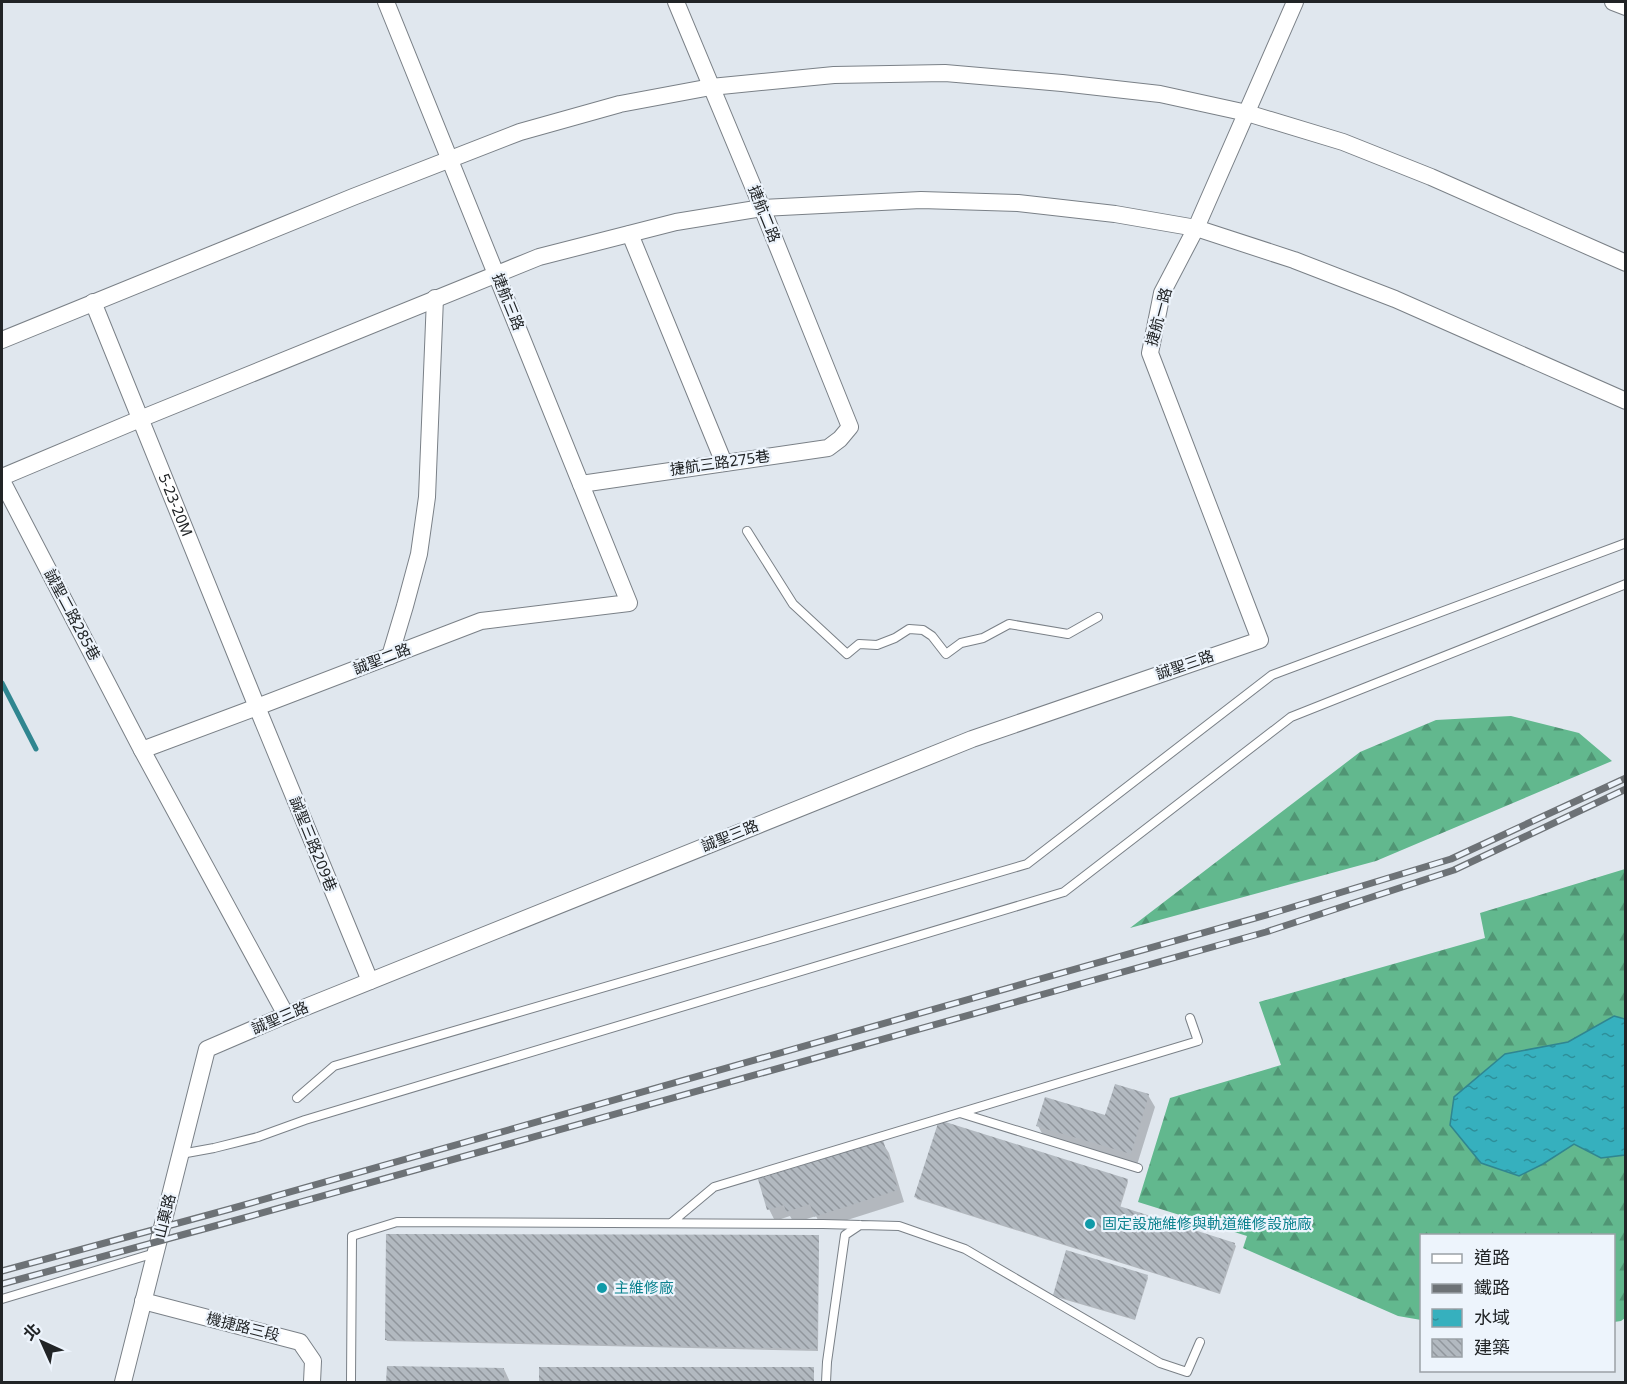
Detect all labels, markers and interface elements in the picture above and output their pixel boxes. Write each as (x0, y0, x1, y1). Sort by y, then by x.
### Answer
street label: 捷航二路 (744, 182, 785, 245)
street label: 捷航三路 (488, 270, 529, 333)
street label: 捷航一路 (1141, 285, 1175, 348)
street label: 捷航三路275巷 (669, 445, 771, 479)
street label: 5-23-20M (154, 470, 198, 539)
street label: 誠聖二路285巷 (40, 565, 105, 664)
street label: 誠聖二路 (350, 638, 413, 678)
street label: 誠聖三路 (1153, 645, 1216, 683)
street label: 誠聖三路209巷 (286, 793, 342, 894)
street label: 誠聖三路 (698, 815, 761, 856)
street label: 誠聖三路 (248, 996, 311, 1038)
street label: 山菓路 (149, 1191, 179, 1240)
place label: 固定設施維修與軌道維修設施廠 (1102, 1213, 1312, 1233)
marker: 固定設施維修與軌道維修設施廠 (1083, 1217, 1097, 1231)
legend (1420, 1234, 1615, 1372)
text: 道路 (1474, 1245, 1510, 1269)
text: 鐵路 (1474, 1275, 1510, 1299)
place label: 主維修廠 (614, 1277, 674, 1297)
marker: 主維修廠 (595, 1281, 609, 1295)
text: 水域 (1474, 1305, 1510, 1329)
street label: 機捷路三段 (204, 1307, 282, 1345)
north arrow (12, 1312, 72, 1372)
text: 北 (18, 1318, 45, 1345)
text: 建築 (1474, 1335, 1510, 1359)

